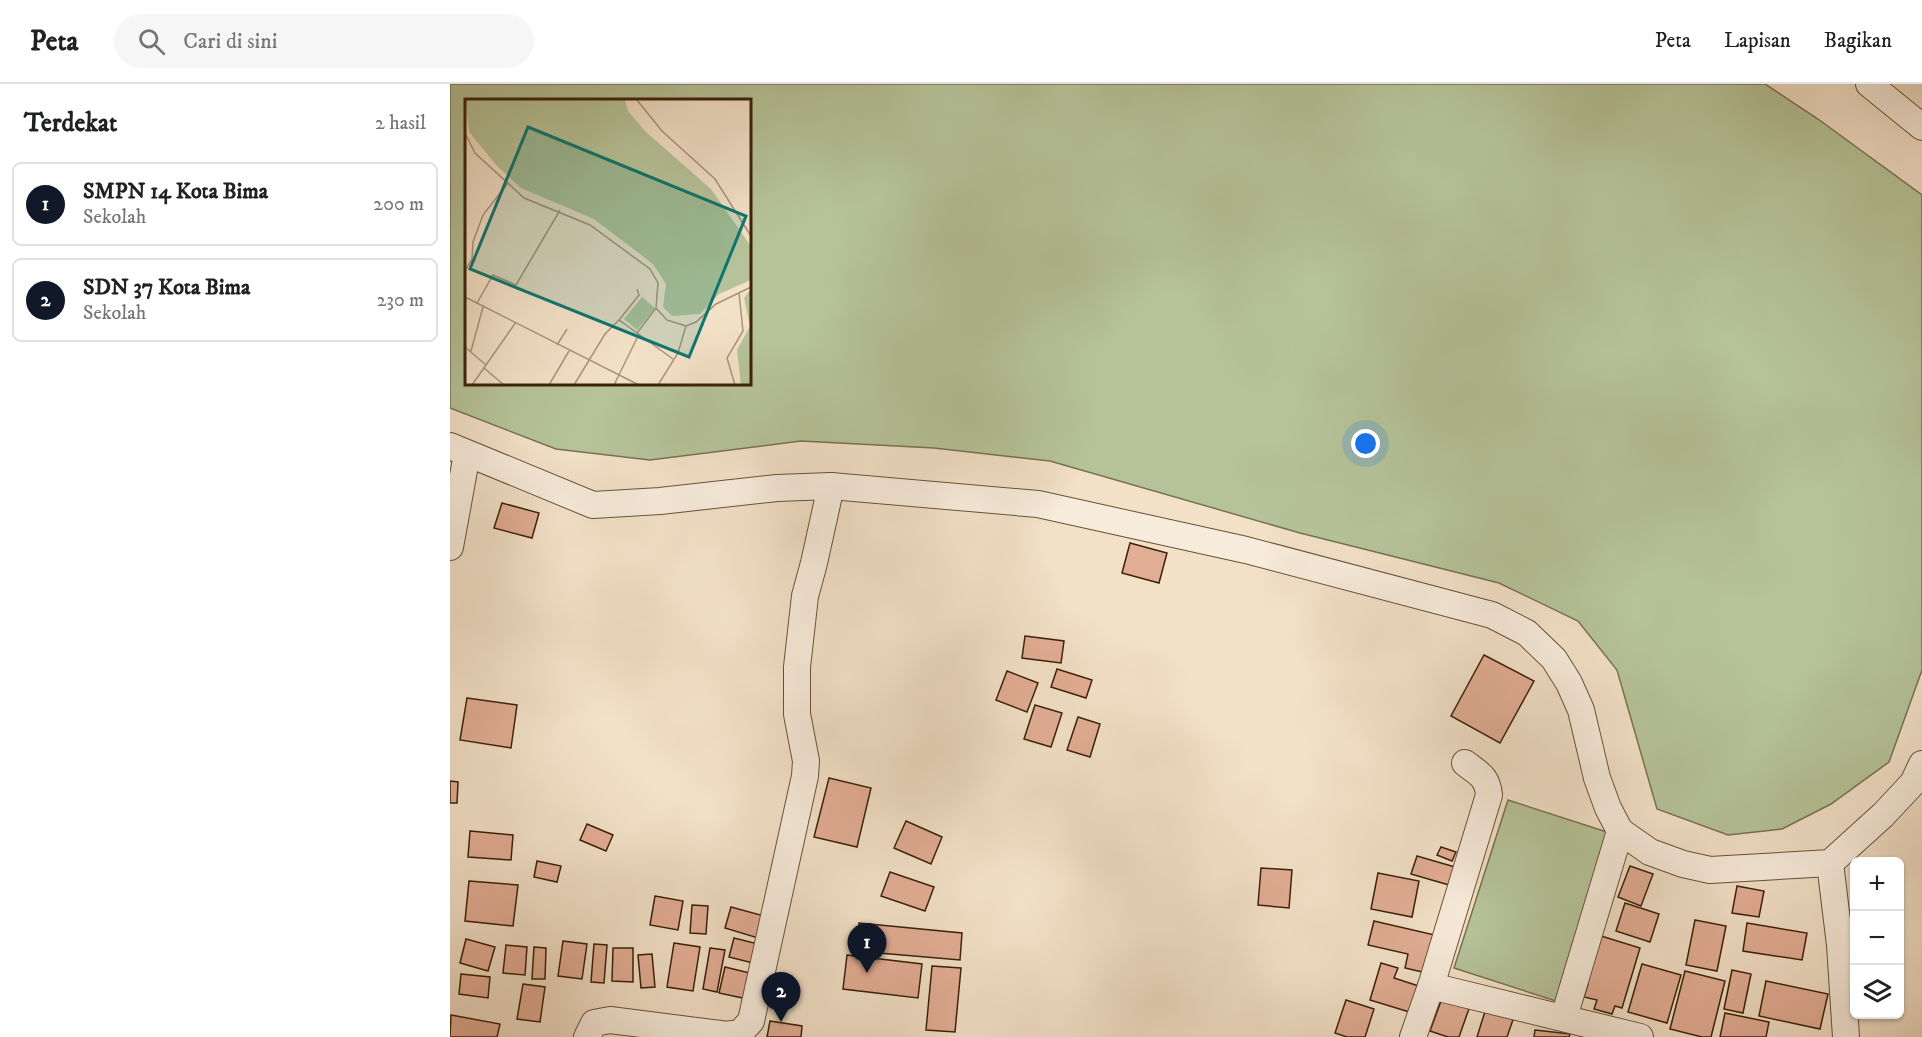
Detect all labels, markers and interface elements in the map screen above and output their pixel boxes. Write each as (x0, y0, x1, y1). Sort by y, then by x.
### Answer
search box (114, 14, 534, 68)
text: Peta (30, 24, 78, 59)
icon: search (135, 25, 168, 58)
text: Cari di sini (183, 28, 277, 55)
text: Peta (1655, 28, 1691, 54)
text: Lapisan (1724, 28, 1791, 54)
text: Bagikan (1824, 28, 1892, 54)
inset map (465, 99, 752, 386)
text: Terdekat (24, 107, 117, 140)
text: 2 hasil (375, 111, 426, 136)
text: SMPN 14 Kota Bima (83, 178, 268, 205)
text: 1 (42, 192, 49, 217)
text: 200 m (373, 192, 424, 217)
text: Sekolah (83, 205, 146, 230)
text: SDN 37 Kota Bima (83, 274, 250, 301)
text: 2 (41, 288, 50, 313)
text: 230 m (377, 288, 424, 313)
text: Sekolah (83, 301, 146, 326)
your location (1351, 429, 1380, 458)
map controls (1850, 857, 1904, 1019)
button: + (1850, 857, 1904, 911)
button: − (1850, 911, 1904, 965)
pin: 1 (848, 924, 886, 973)
button: layers (1850, 965, 1904, 1019)
pin: 2 (762, 972, 800, 1022)

